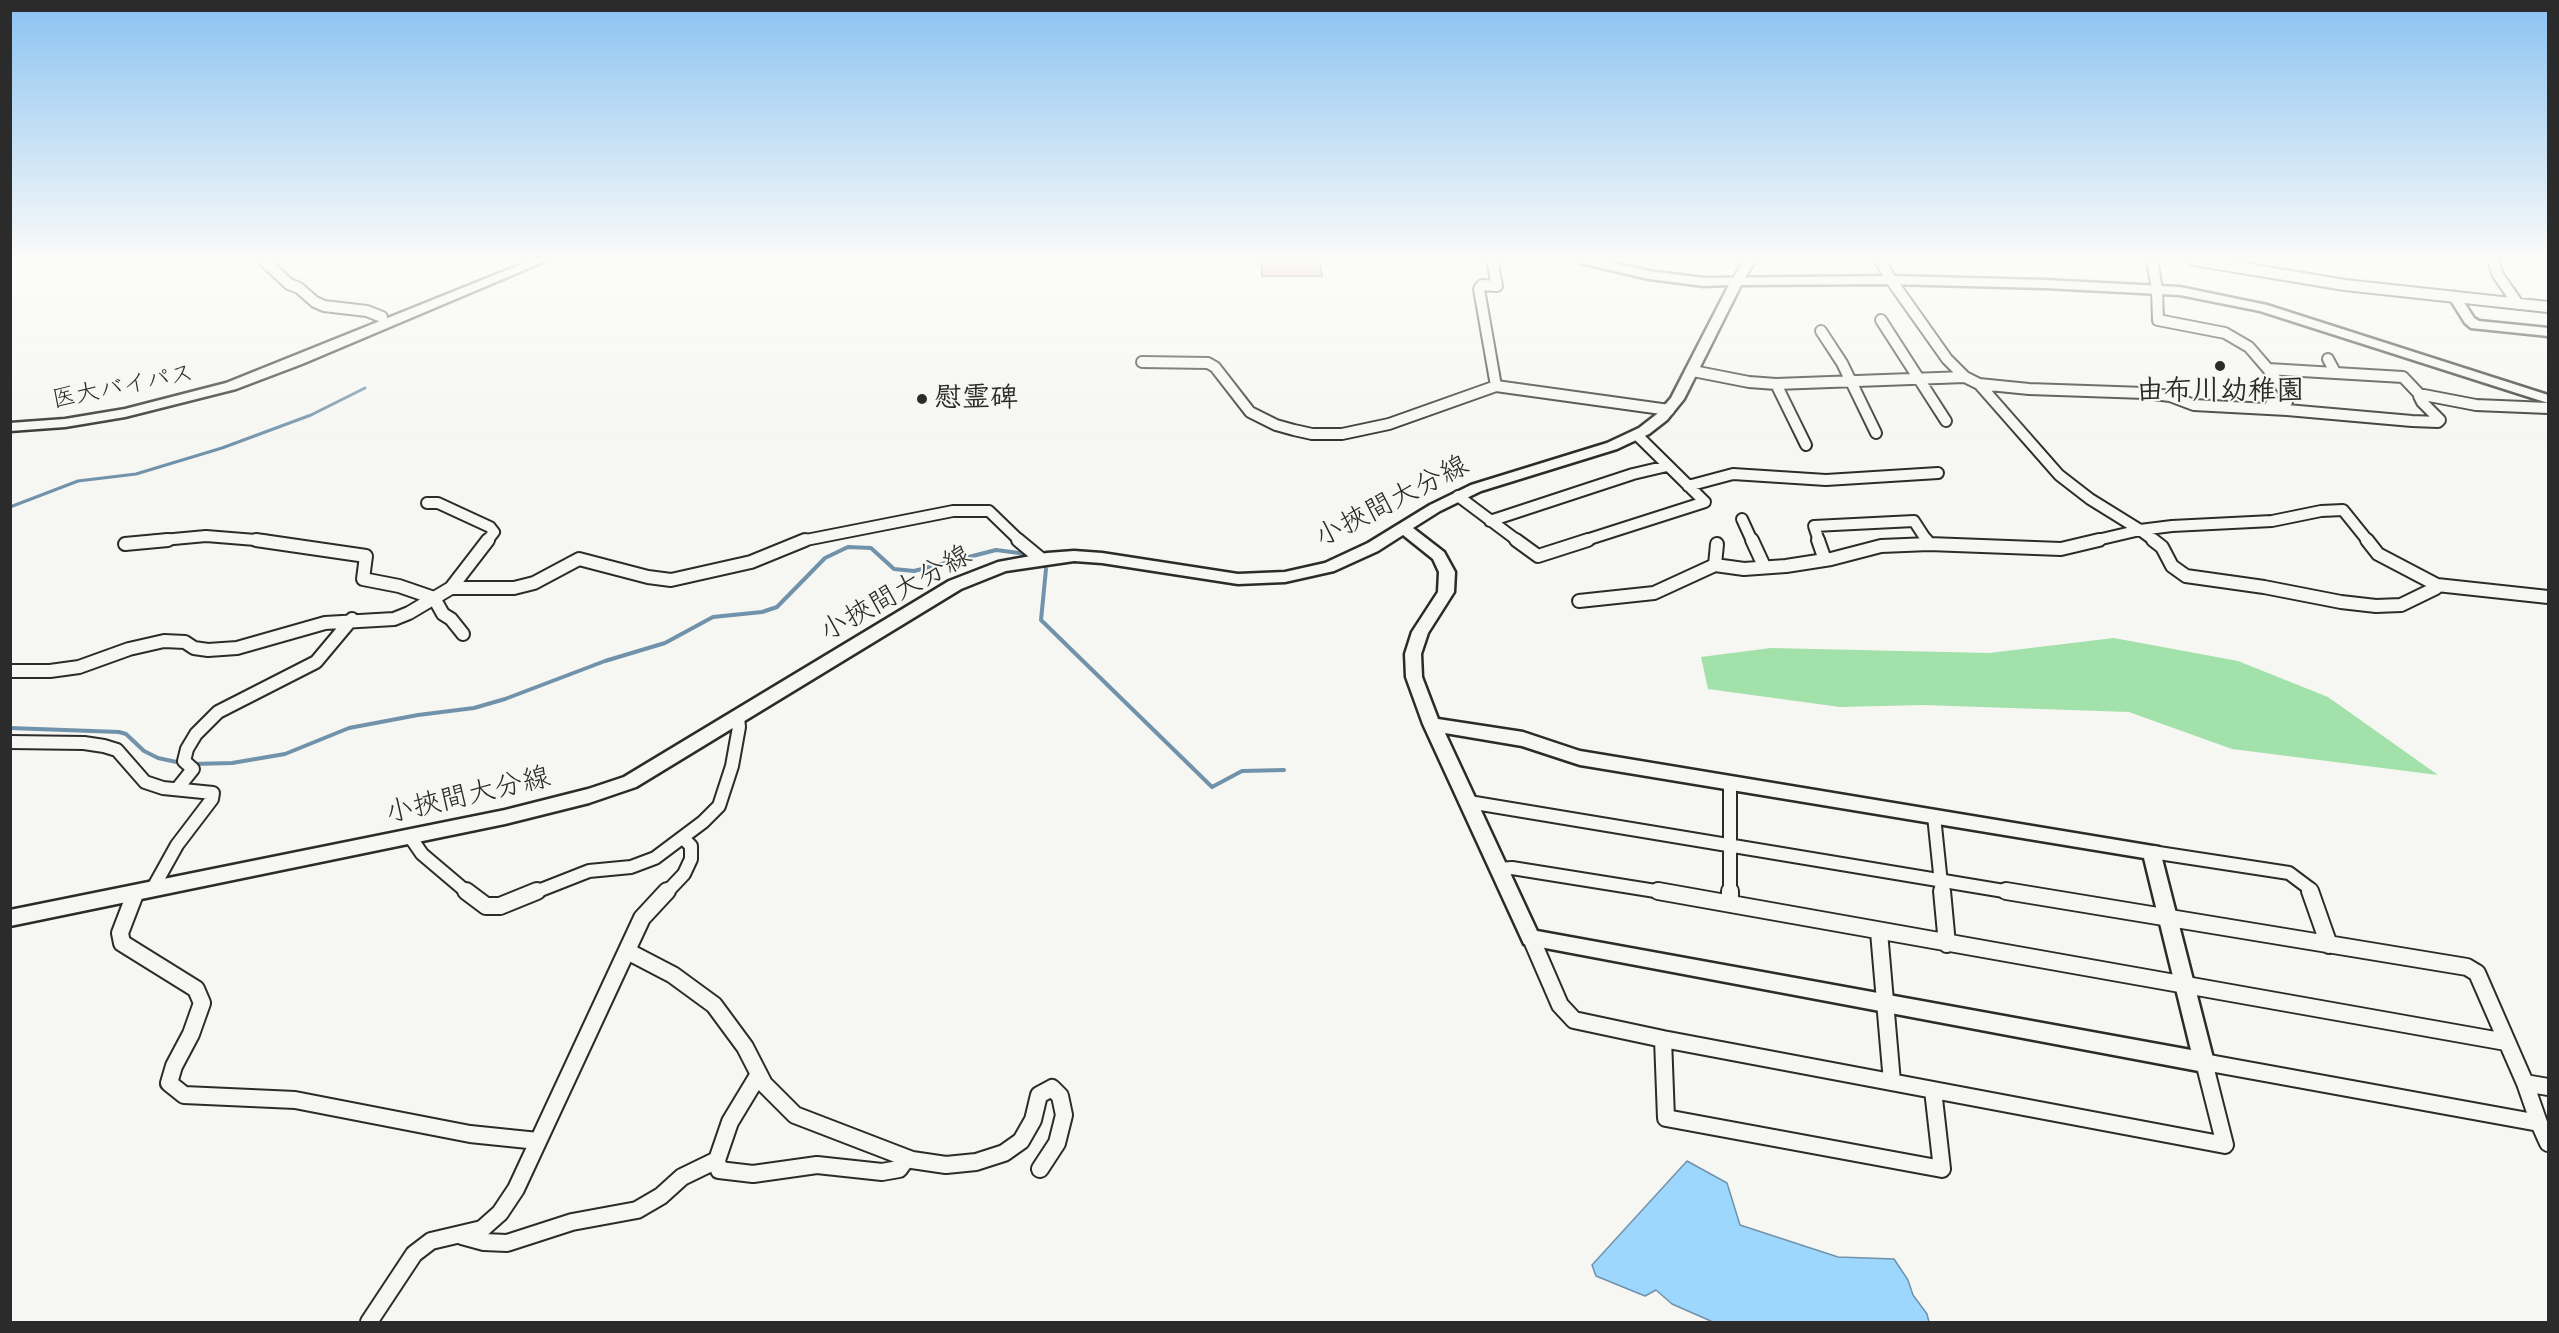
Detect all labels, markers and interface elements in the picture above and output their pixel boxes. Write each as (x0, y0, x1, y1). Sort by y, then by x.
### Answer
street label: 医大バイパス (50, 359, 196, 415)
marker: 由布川幼稚園 (2213, 359, 2227, 373)
place label: 由布川幼稚園 (2136, 375, 2304, 409)
place label: 慰霊碑 (934, 382, 1018, 416)
marker: 慰霊碑 (915, 392, 929, 406)
street label: 小挾間大分線 (1310, 449, 1474, 555)
street label: 小挾間大分線 (814, 539, 978, 649)
street label: 小挾間大分線 (382, 761, 554, 831)

